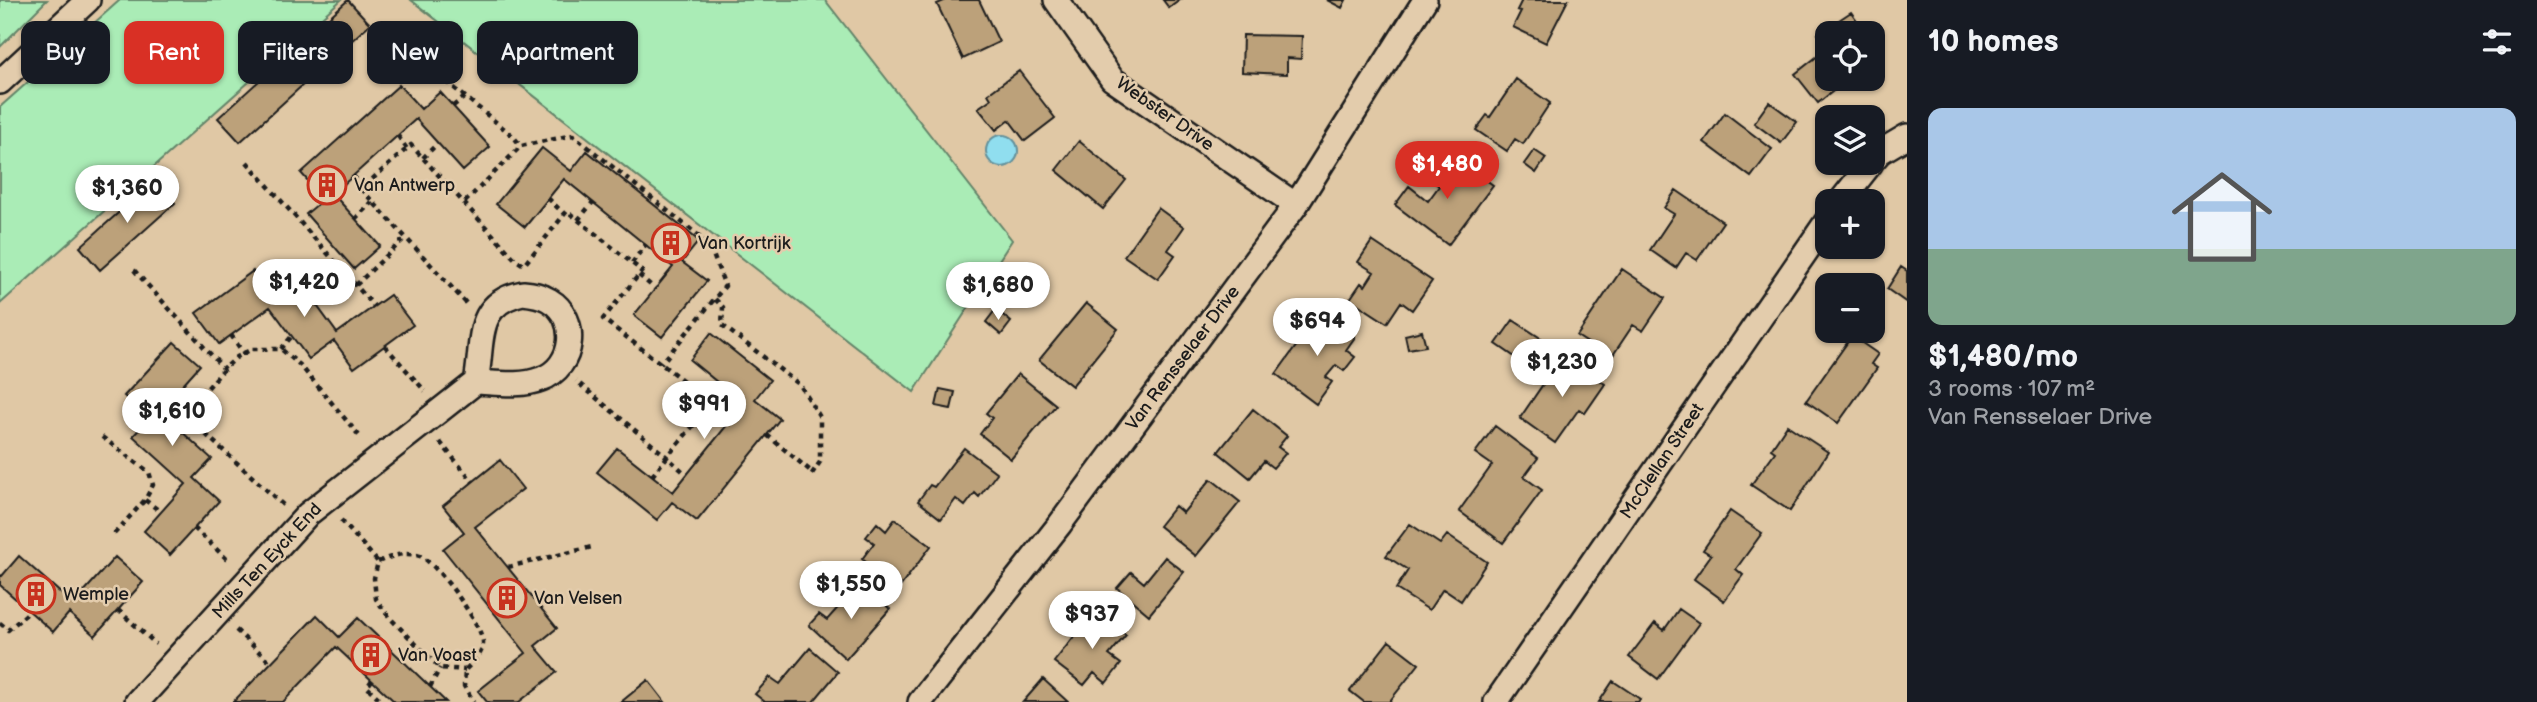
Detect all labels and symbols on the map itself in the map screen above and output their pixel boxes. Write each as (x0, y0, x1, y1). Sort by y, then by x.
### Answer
street label: Webster Drive (1112, 73, 1218, 156)
pin: $1,480 (1390, 142, 1504, 201)
building icon: Van Antwerp (306, 164, 348, 206)
pin: $1,360 (70, 166, 184, 225)
place label: Van Antwerp (354, 175, 455, 196)
building icon: Van Kortrijk (650, 222, 692, 264)
place label: Van Kortrijk (698, 233, 791, 254)
pin: $1,420 (247, 260, 361, 319)
pin: $1,680 (941, 262, 1055, 322)
street label: Van Rensselaer Drive (1122, 281, 1244, 434)
pin: $694 (1276, 298, 1358, 358)
pin: $1,230 (1505, 340, 1619, 399)
pin: $991 (663, 382, 745, 441)
pin: $1,610 (115, 388, 229, 448)
street label: McClellan Street (1616, 399, 1709, 523)
street label: Mills Ten Eyck End (208, 499, 326, 623)
pin: $1,550 (794, 562, 908, 621)
building icon: Wemple (15, 573, 57, 615)
building icon: Van Velsen (486, 577, 528, 619)
place label: Wemple (63, 584, 129, 605)
place label: Van Velsen (534, 588, 623, 609)
pin: $937 (1051, 592, 1133, 651)
building icon: Van Voast (350, 634, 392, 676)
place label: Van Voast (398, 645, 477, 666)

